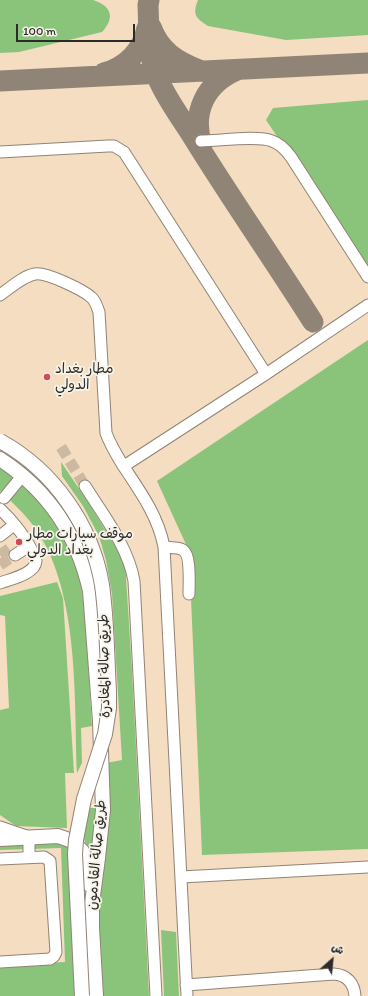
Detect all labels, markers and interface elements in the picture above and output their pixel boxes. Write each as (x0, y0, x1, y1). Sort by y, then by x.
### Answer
scale bar (18, 16, 137, 42)
text: 100 m (23, 24, 56, 38)
place label: مطار بغداد الدولي (55, 361, 113, 394)
marker: مطار بغداد الدولي (42, 372, 52, 382)
place label: موقف سيارات مطار بغداد الدولي (27, 526, 133, 558)
marker: موقف سيارات مطار بغداد الدولي (14, 537, 24, 547)
street label: طريق صالة المغادرة (96, 614, 114, 718)
street label: طريق صالة القادمون (84, 799, 110, 911)
north arrow (312, 940, 352, 980)
text: ش (329, 940, 346, 957)

